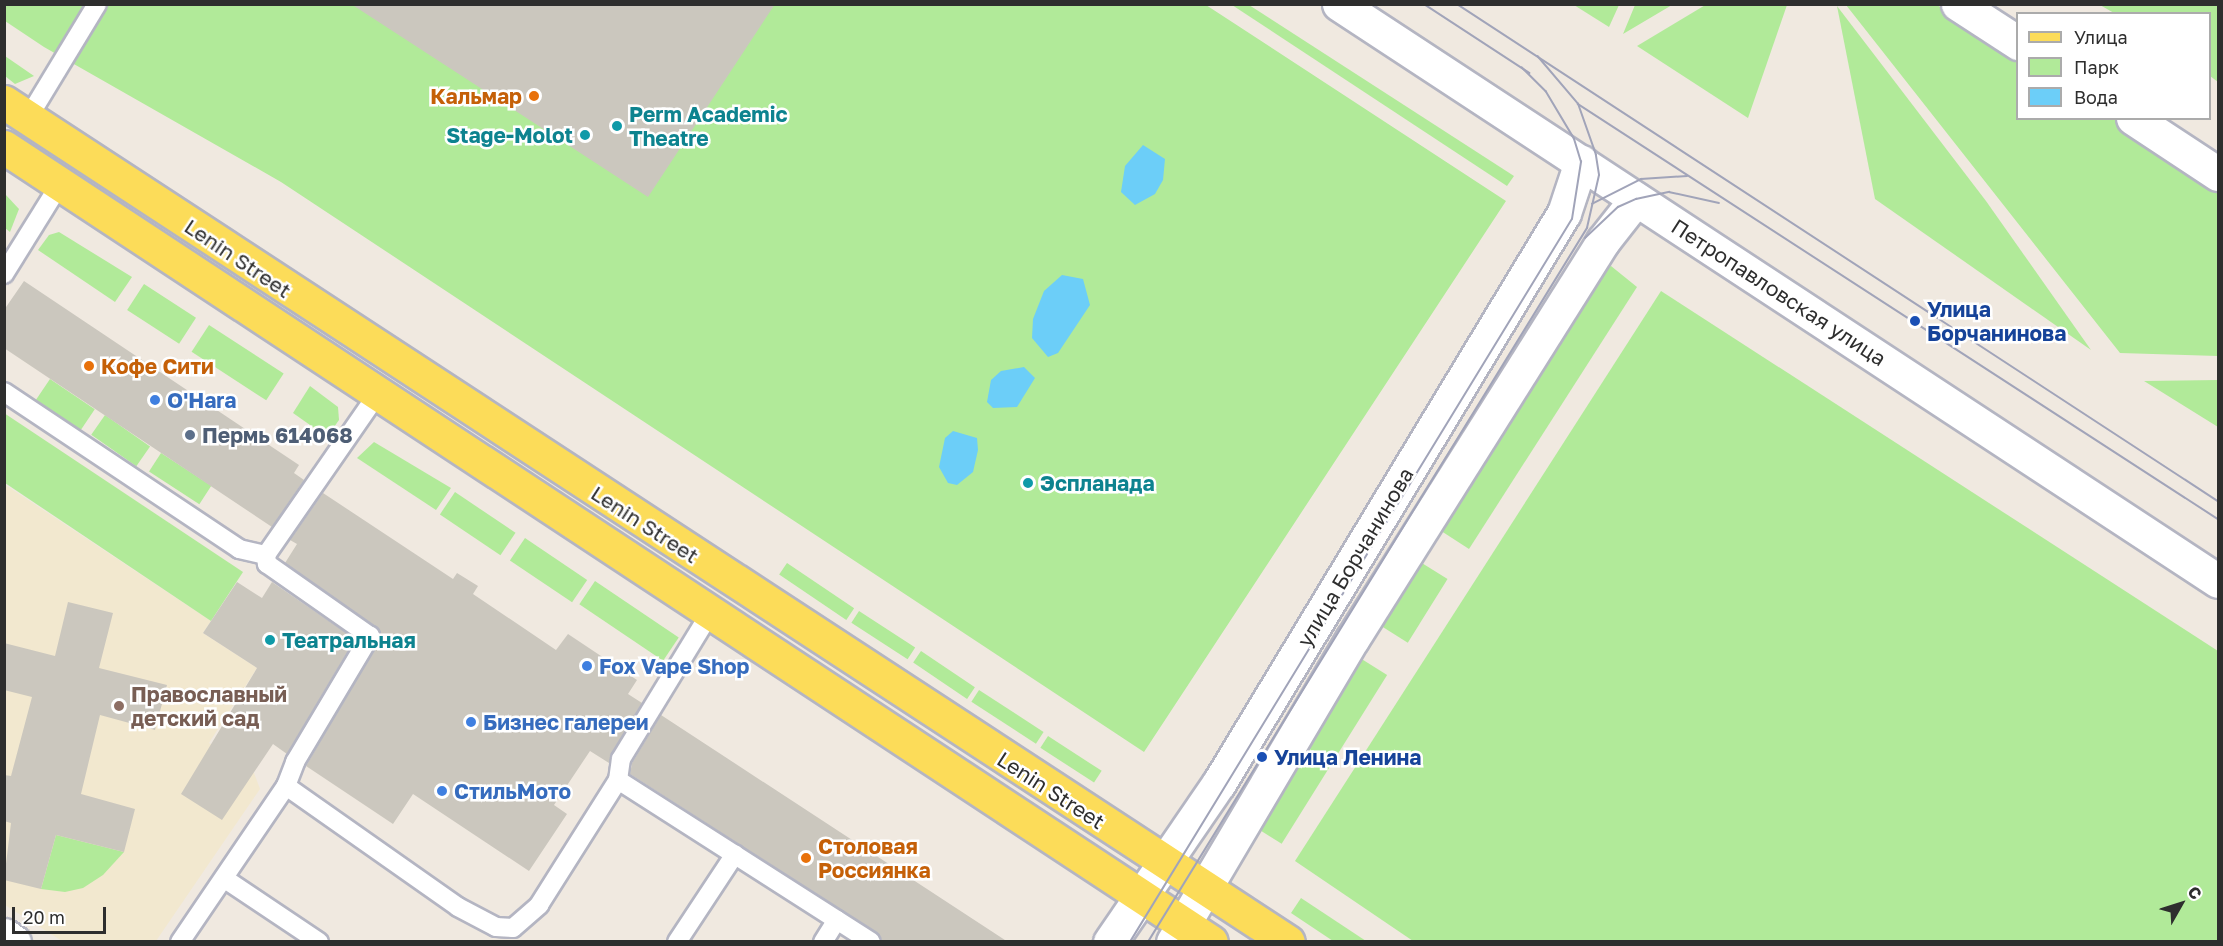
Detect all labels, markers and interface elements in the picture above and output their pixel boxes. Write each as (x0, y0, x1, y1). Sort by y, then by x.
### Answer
legend (2016, 12, 2211, 120)
text: Улица (2074, 26, 2128, 48)
text: Парк (2074, 56, 2119, 78)
place label: Кальмар (430, 83, 522, 109)
text: Вода (2074, 86, 2118, 108)
marker: Кальмар (527, 89, 541, 103)
place label: Perm Academic Theatre (629, 101, 788, 151)
marker: Perm Academic Theatre (610, 119, 624, 133)
place label: Stage-Molot (446, 122, 573, 148)
marker: Stage-Molot (578, 128, 592, 142)
street label: Lenin Street (180, 213, 296, 303)
street label: Петропавловская улица (1667, 213, 1891, 371)
place label: Улица Борчанинова (1927, 296, 2066, 346)
marker: Улица Борчанинова (1908, 314, 1922, 328)
place label: Кофе Сити (101, 353, 214, 379)
marker: Кофе Сити (82, 359, 96, 373)
place label: O'Hara (167, 387, 236, 413)
marker: O'Hara (148, 393, 162, 407)
place label: Пермь 614068 (202, 422, 353, 448)
marker: Пермь 614068 (183, 428, 197, 442)
street label: улица Борчанинова (1292, 463, 1418, 651)
place label: Эспланада (1040, 470, 1155, 496)
marker: Эспланада (1021, 476, 1035, 490)
street label: Lenin Street (587, 480, 703, 568)
place label: Театральная (282, 627, 416, 653)
marker: Театральная (263, 633, 277, 647)
place label: Fox Vape Shop (599, 653, 749, 679)
marker: Fox Vape Shop (580, 659, 594, 673)
place label: Православный детский сад (131, 681, 287, 731)
marker: Православный детский сад (112, 699, 126, 713)
place label: Бизнес галереи (483, 709, 649, 735)
marker: Бизнес галереи (464, 715, 478, 729)
place label: Улица Ленина (1274, 744, 1421, 770)
street label: Lenin Street (993, 746, 1109, 834)
marker: Улица Ленина (1255, 750, 1269, 764)
place label: СтильМото (454, 778, 571, 804)
marker: СтильМото (435, 784, 449, 798)
place label: Столовая Россиянка (818, 833, 931, 883)
marker: Столовая Россиянка (799, 851, 813, 865)
north arrow (2151, 874, 2211, 934)
text: С (2184, 882, 2206, 903)
scale bar (15, 895, 110, 933)
text: 20 m (23, 906, 65, 928)

